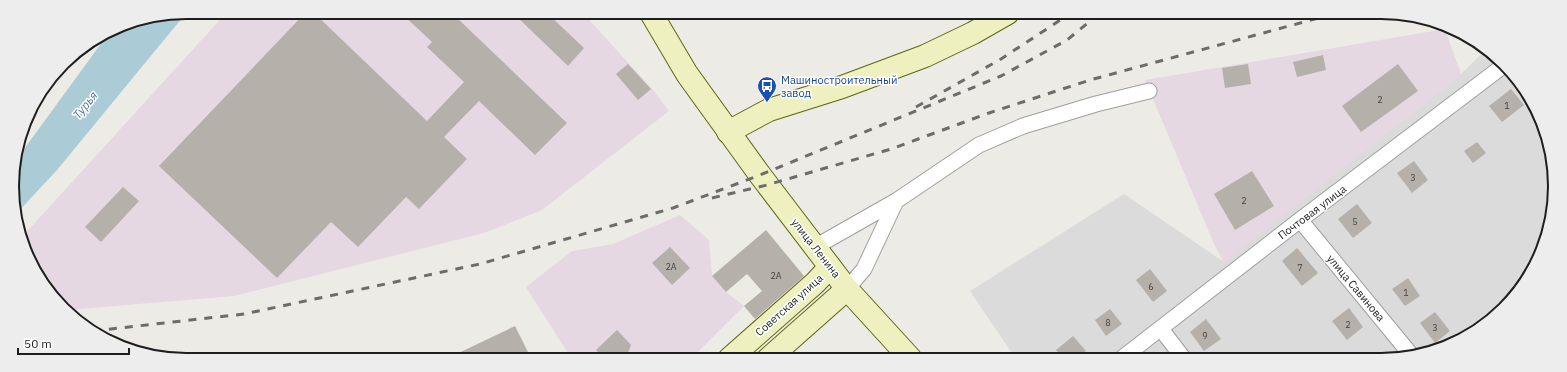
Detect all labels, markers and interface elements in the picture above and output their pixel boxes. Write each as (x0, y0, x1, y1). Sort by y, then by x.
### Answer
place label: Машиностроительный завод (781, 73, 897, 100)
bus stop icon: Машиностроительный завод (756, 75, 778, 103)
water label: Турья (69, 88, 101, 122)
house number: 2 (1377, 94, 1383, 105)
house number: 1 (1504, 100, 1510, 111)
house number: 3 (1410, 172, 1416, 183)
street label: Почтовая улица (1275, 182, 1349, 242)
house number: 2 (1241, 195, 1247, 206)
street label: улица Ленина (788, 215, 844, 281)
house number: 5 (1352, 216, 1358, 227)
street label: улица Савинова (1324, 252, 1388, 324)
house number: 2А (665, 261, 677, 272)
house number: 7 (1297, 262, 1303, 273)
house number: 2А (770, 270, 782, 281)
street label: Советская улица (752, 271, 826, 339)
house number: 6 (1148, 281, 1154, 292)
house number: 1 (1403, 287, 1409, 298)
house number: 8 (1105, 317, 1111, 328)
house number: 2 (1345, 319, 1351, 330)
house number: 3 (1432, 322, 1438, 333)
scale bar (18, 330, 129, 356)
house number: 9 (1202, 330, 1208, 341)
text: 50 m (24, 336, 52, 351)

